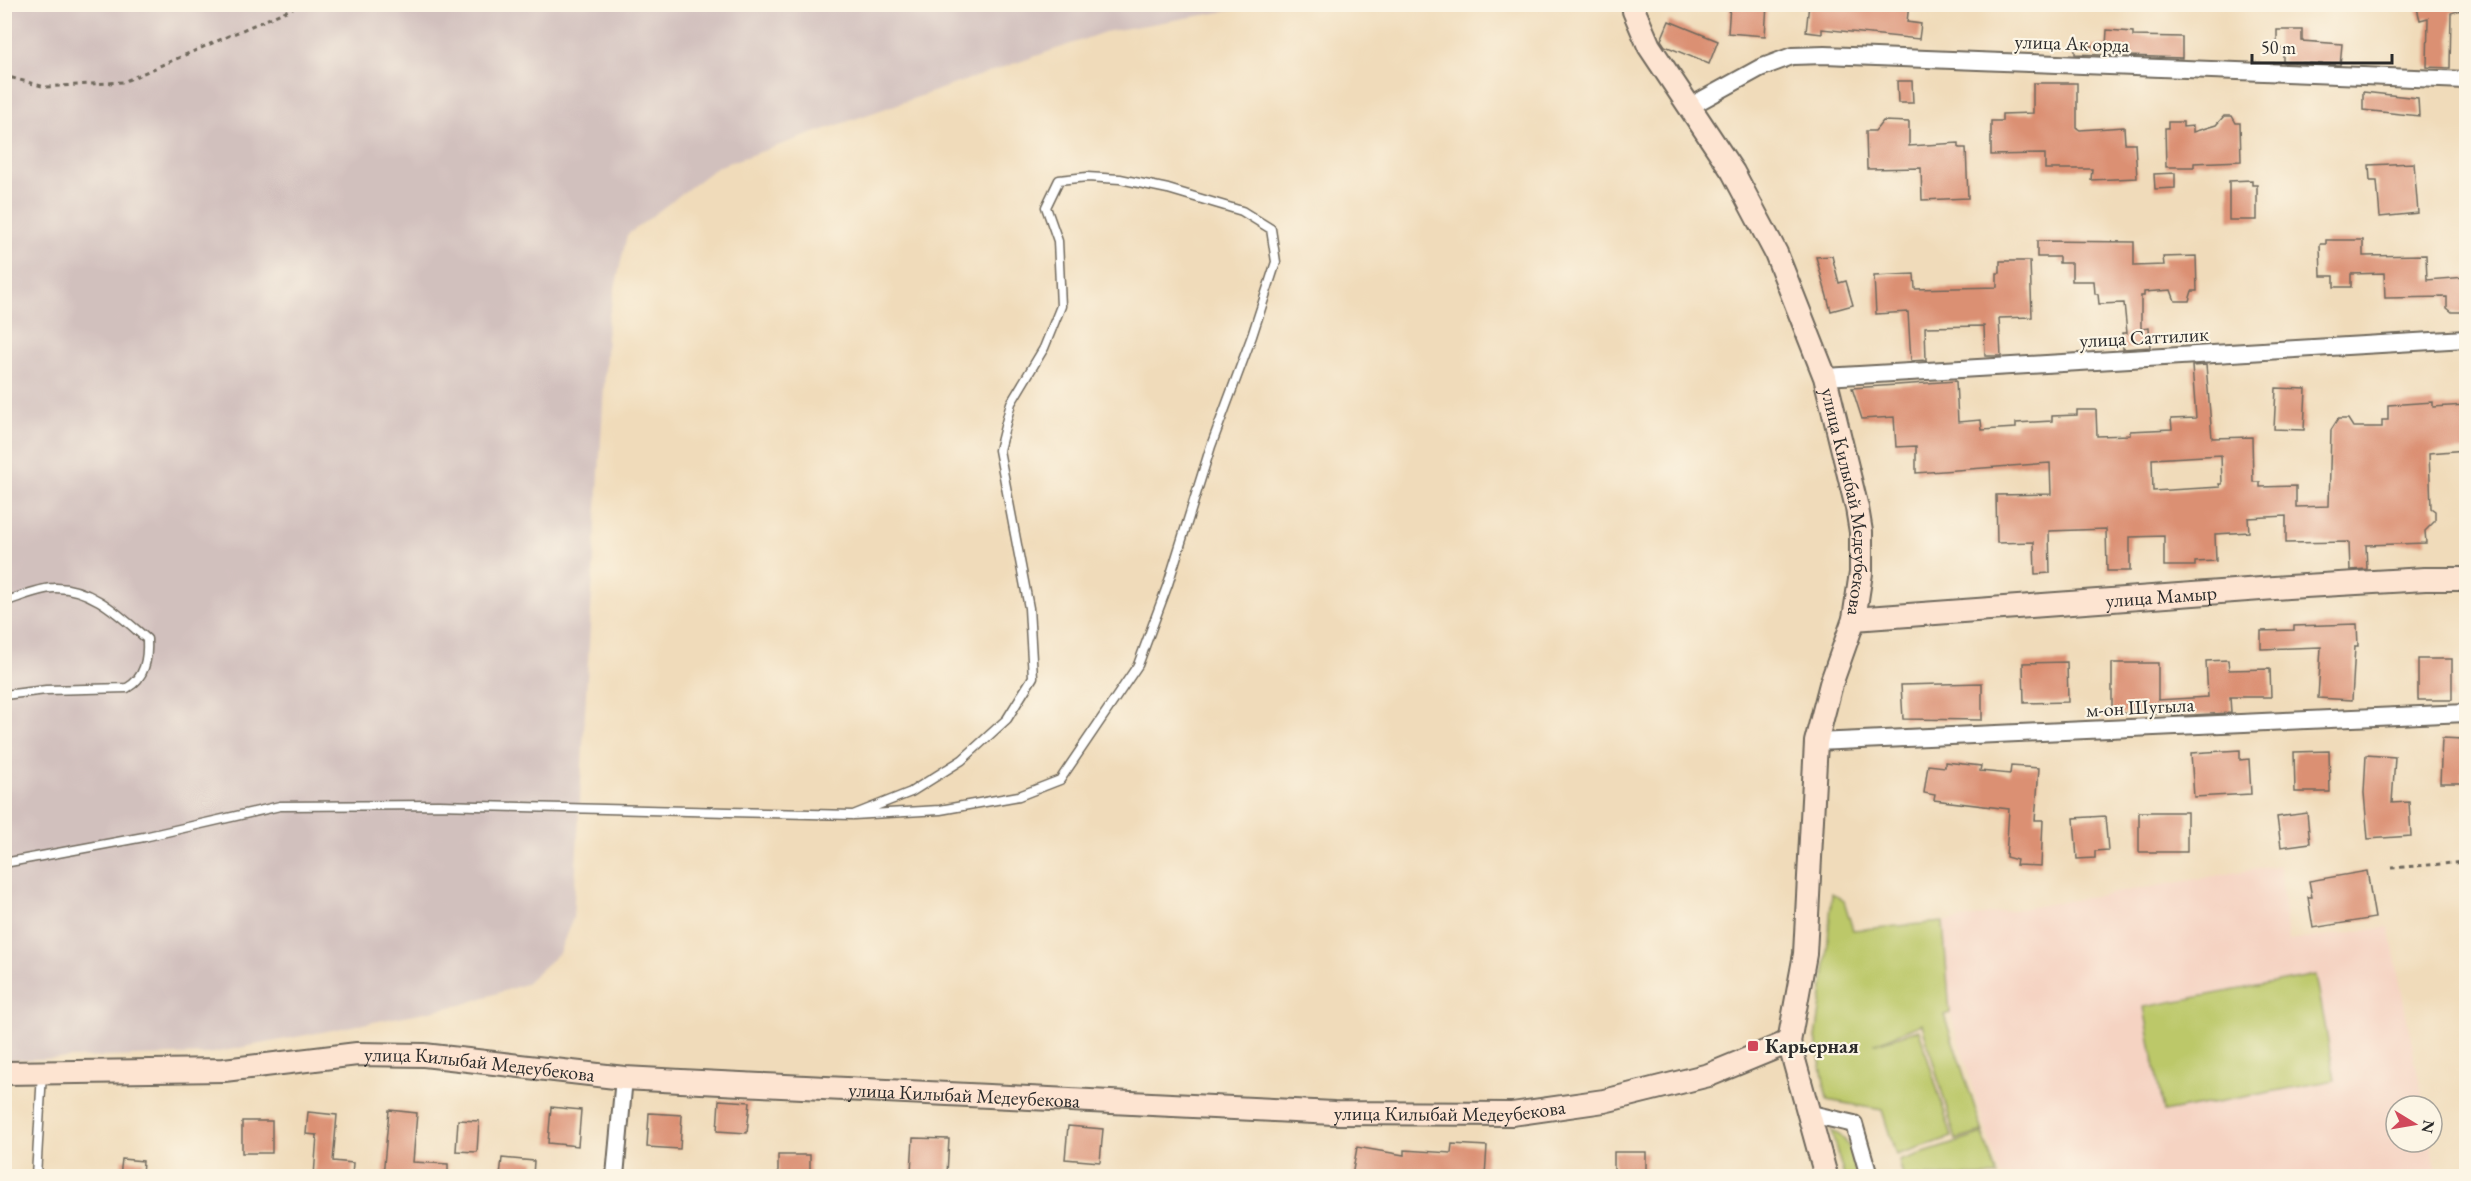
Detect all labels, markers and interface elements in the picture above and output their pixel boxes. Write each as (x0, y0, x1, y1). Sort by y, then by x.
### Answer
scale bar (2252, 27, 2392, 65)
street label: улица Ак орда (2014, 28, 2130, 58)
text: 50 m (2261, 36, 2296, 59)
street label: улица Саттилик (2079, 321, 2210, 353)
street label: улица Килыбай Медеубекова (1815, 385, 1874, 618)
street label: улица Мамыр (2105, 579, 2218, 613)
street label: м-он Шугыла (2085, 691, 2195, 723)
place label: Карьерная (1765, 1033, 1859, 1059)
marker: Карьерная (1746, 1039, 1760, 1053)
street label: улица Килыбай Медеубекова (364, 1041, 596, 1088)
street label: улица Килыбай Медеубекова (848, 1076, 1081, 1114)
street label: улица Килыбай Медеубекова (1334, 1094, 1567, 1127)
north arrow (2384, 1094, 2444, 1154)
text: N (2417, 1118, 2440, 1135)

